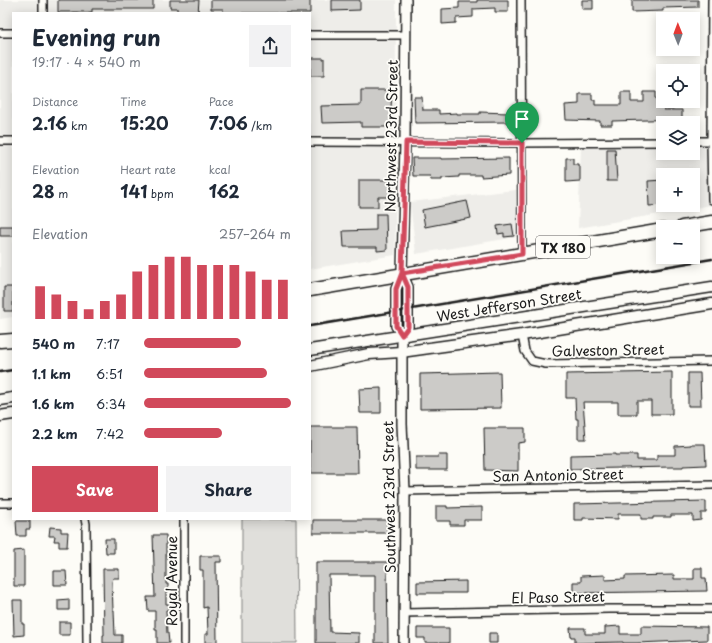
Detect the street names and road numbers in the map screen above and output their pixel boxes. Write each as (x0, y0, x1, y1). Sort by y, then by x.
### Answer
street label: Northwest 23rd Street (379, 59, 403, 212)
road number: TX 180 (536, 236, 590, 258)
street label: West Jefferson Street (435, 283, 583, 327)
street label: Galveston Street (552, 339, 665, 361)
street label: Southwest 23rd Street (377, 420, 401, 573)
street label: San Antonio Street (492, 463, 624, 487)
street label: Royal Avenue (161, 535, 182, 626)
street label: El Paso Street (511, 586, 605, 608)

